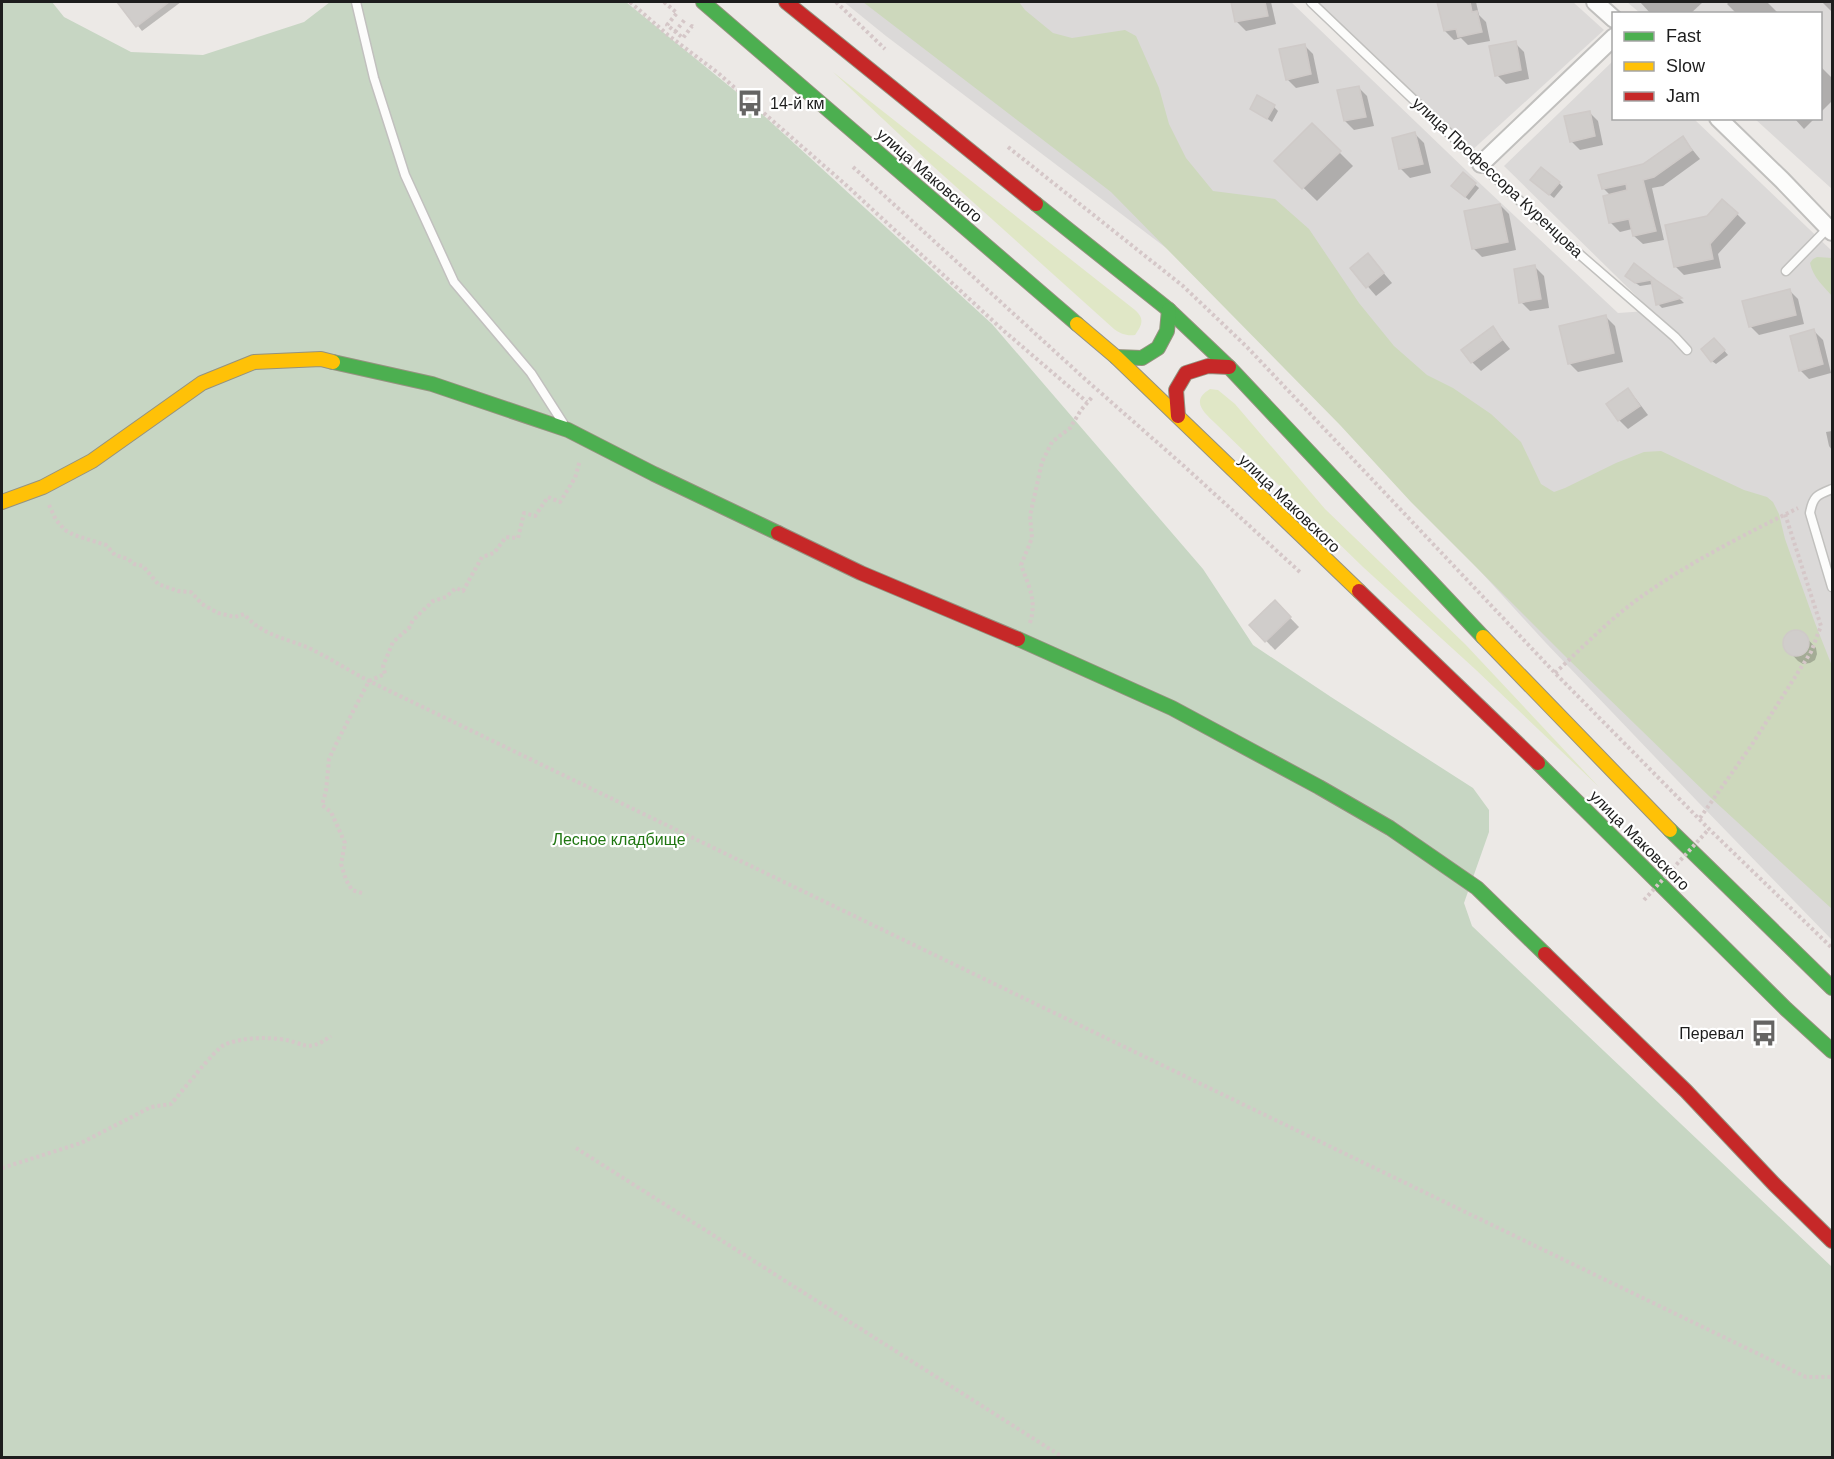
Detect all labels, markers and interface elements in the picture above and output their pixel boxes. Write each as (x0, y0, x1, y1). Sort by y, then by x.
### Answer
legend (1612, 12, 1822, 120)
text: Fast (1666, 26, 1701, 46)
text: Slow (1666, 56, 1706, 76)
text: Jam (1666, 86, 1700, 106)
bus stop icon: 14-й км (735, 88, 765, 118)
street label: улица Профессора Куренцова (1409, 94, 1586, 261)
place label: 14-й км (770, 95, 825, 112)
street label: улица Маковского (874, 125, 986, 226)
street label: улица Маковского (1236, 451, 1344, 556)
street label: улица Маковского (1586, 787, 1693, 894)
park label: Лесное кладбище (552, 831, 686, 848)
bus stop icon: Перевал (1749, 1018, 1779, 1048)
place label: Перевал (1679, 1025, 1744, 1042)

